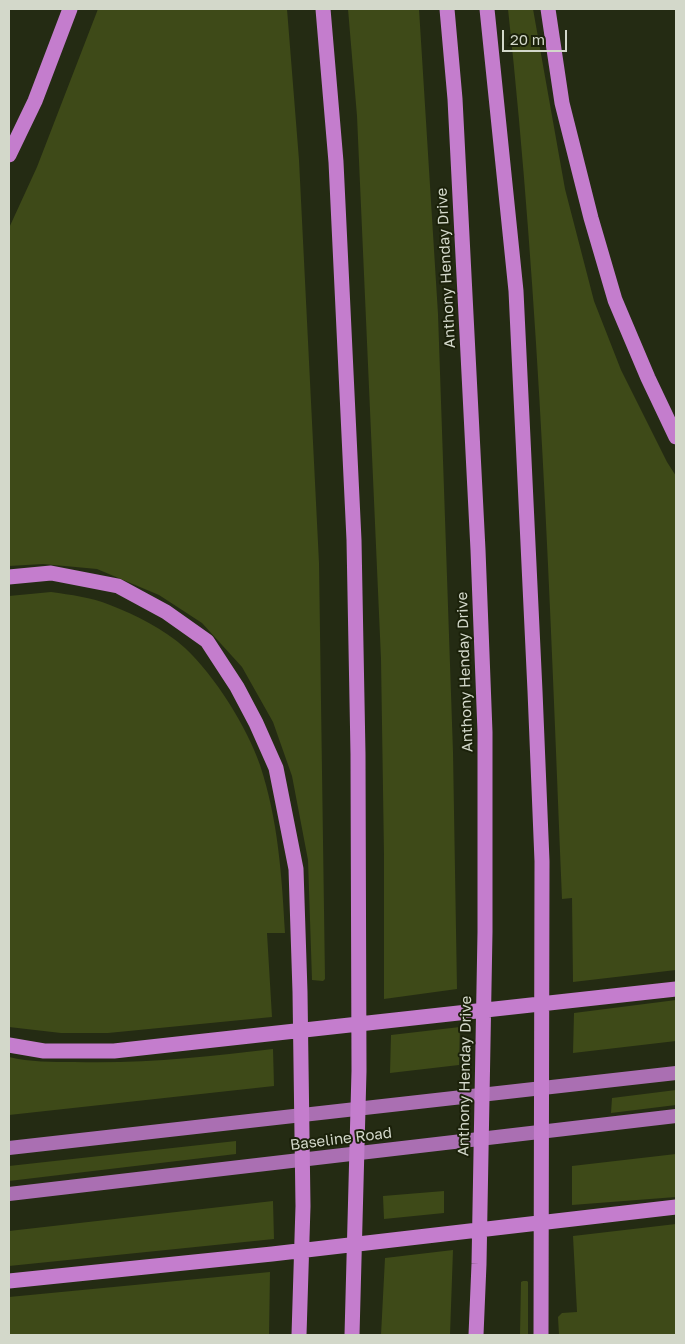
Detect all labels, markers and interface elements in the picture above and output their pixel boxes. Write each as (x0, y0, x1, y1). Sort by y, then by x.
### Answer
scale bar (505, 20, 570, 52)
text: 20 m (510, 30, 545, 48)
street label: Anthony Henday Drive (433, 187, 459, 349)
street label: Anthony Henday Drive (453, 591, 477, 753)
street label: Anthony Henday Drive (455, 996, 475, 1156)
street label: Baseline Road (289, 1124, 393, 1154)

